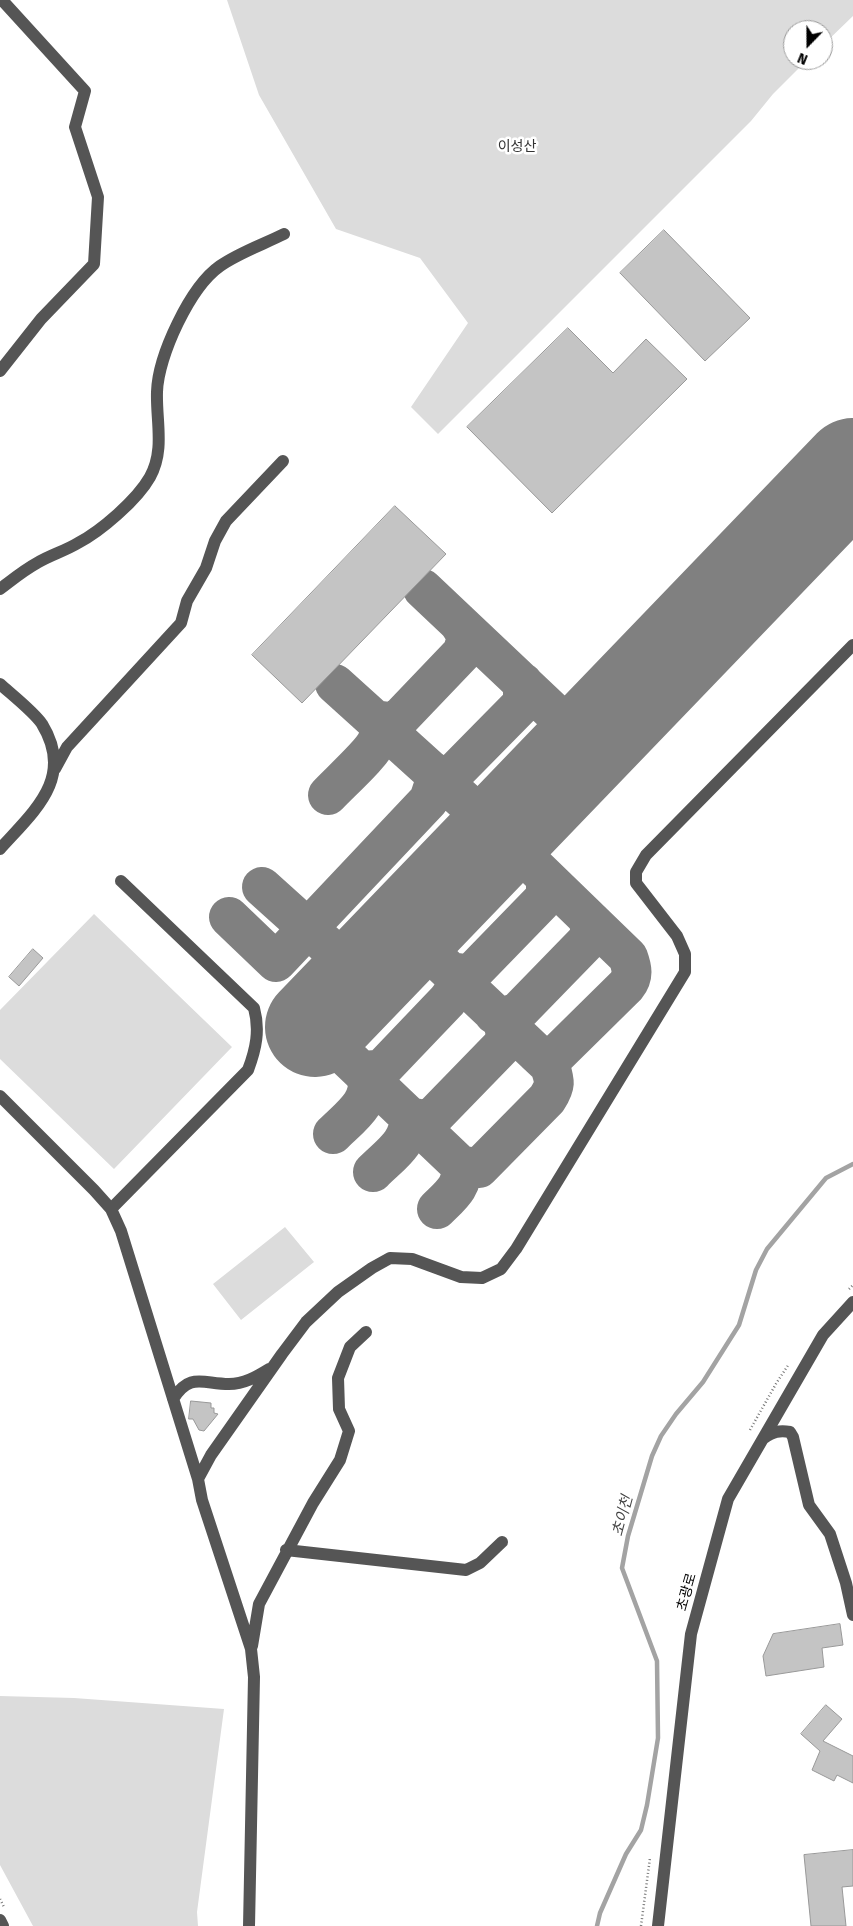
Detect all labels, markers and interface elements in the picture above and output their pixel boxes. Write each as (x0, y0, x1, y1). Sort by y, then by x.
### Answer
north arrow (783, 20, 833, 70)
text: N (795, 49, 810, 68)
park label: 이성산 (498, 139, 536, 155)
water label: 초이천 (609, 1494, 637, 1538)
street label: 초광로 (674, 1571, 700, 1613)

